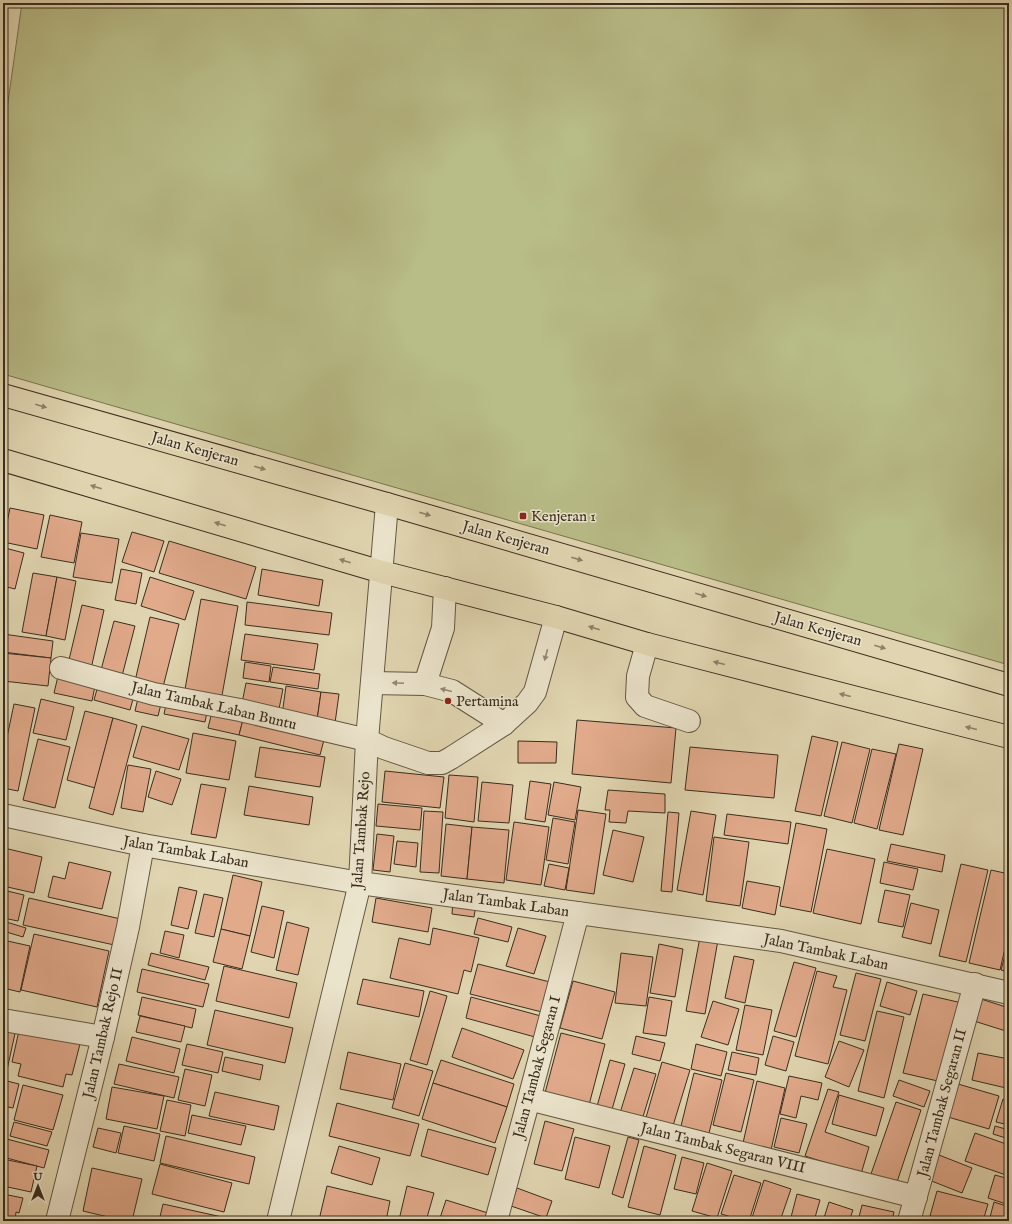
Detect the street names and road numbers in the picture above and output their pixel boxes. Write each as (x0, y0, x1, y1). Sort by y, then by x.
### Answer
street label: Jalan Kenjeran (147, 427, 241, 471)
street label: Jalan Kenjeran (458, 516, 552, 560)
street label: Jalan Kenjeran (770, 607, 864, 651)
street label: Jalan Tambak Laban Buntu (127, 677, 299, 734)
street label: Jalan Tambak Rejo (347, 771, 375, 891)
street label: Jalan Tambak Laban (120, 831, 250, 872)
street label: Jalan Tambak Laban (440, 884, 570, 921)
street label: Jalan Tambak Laban (760, 929, 890, 975)
street label: Jalan Tambak Rejo II (78, 965, 127, 1102)
street label: Jalan Tambak Segaran I (508, 993, 565, 1142)
street label: Jalan Tambak Segaran II (913, 1026, 971, 1181)
street label: Jalan Tambak Segaran VIII (637, 1118, 808, 1178)

